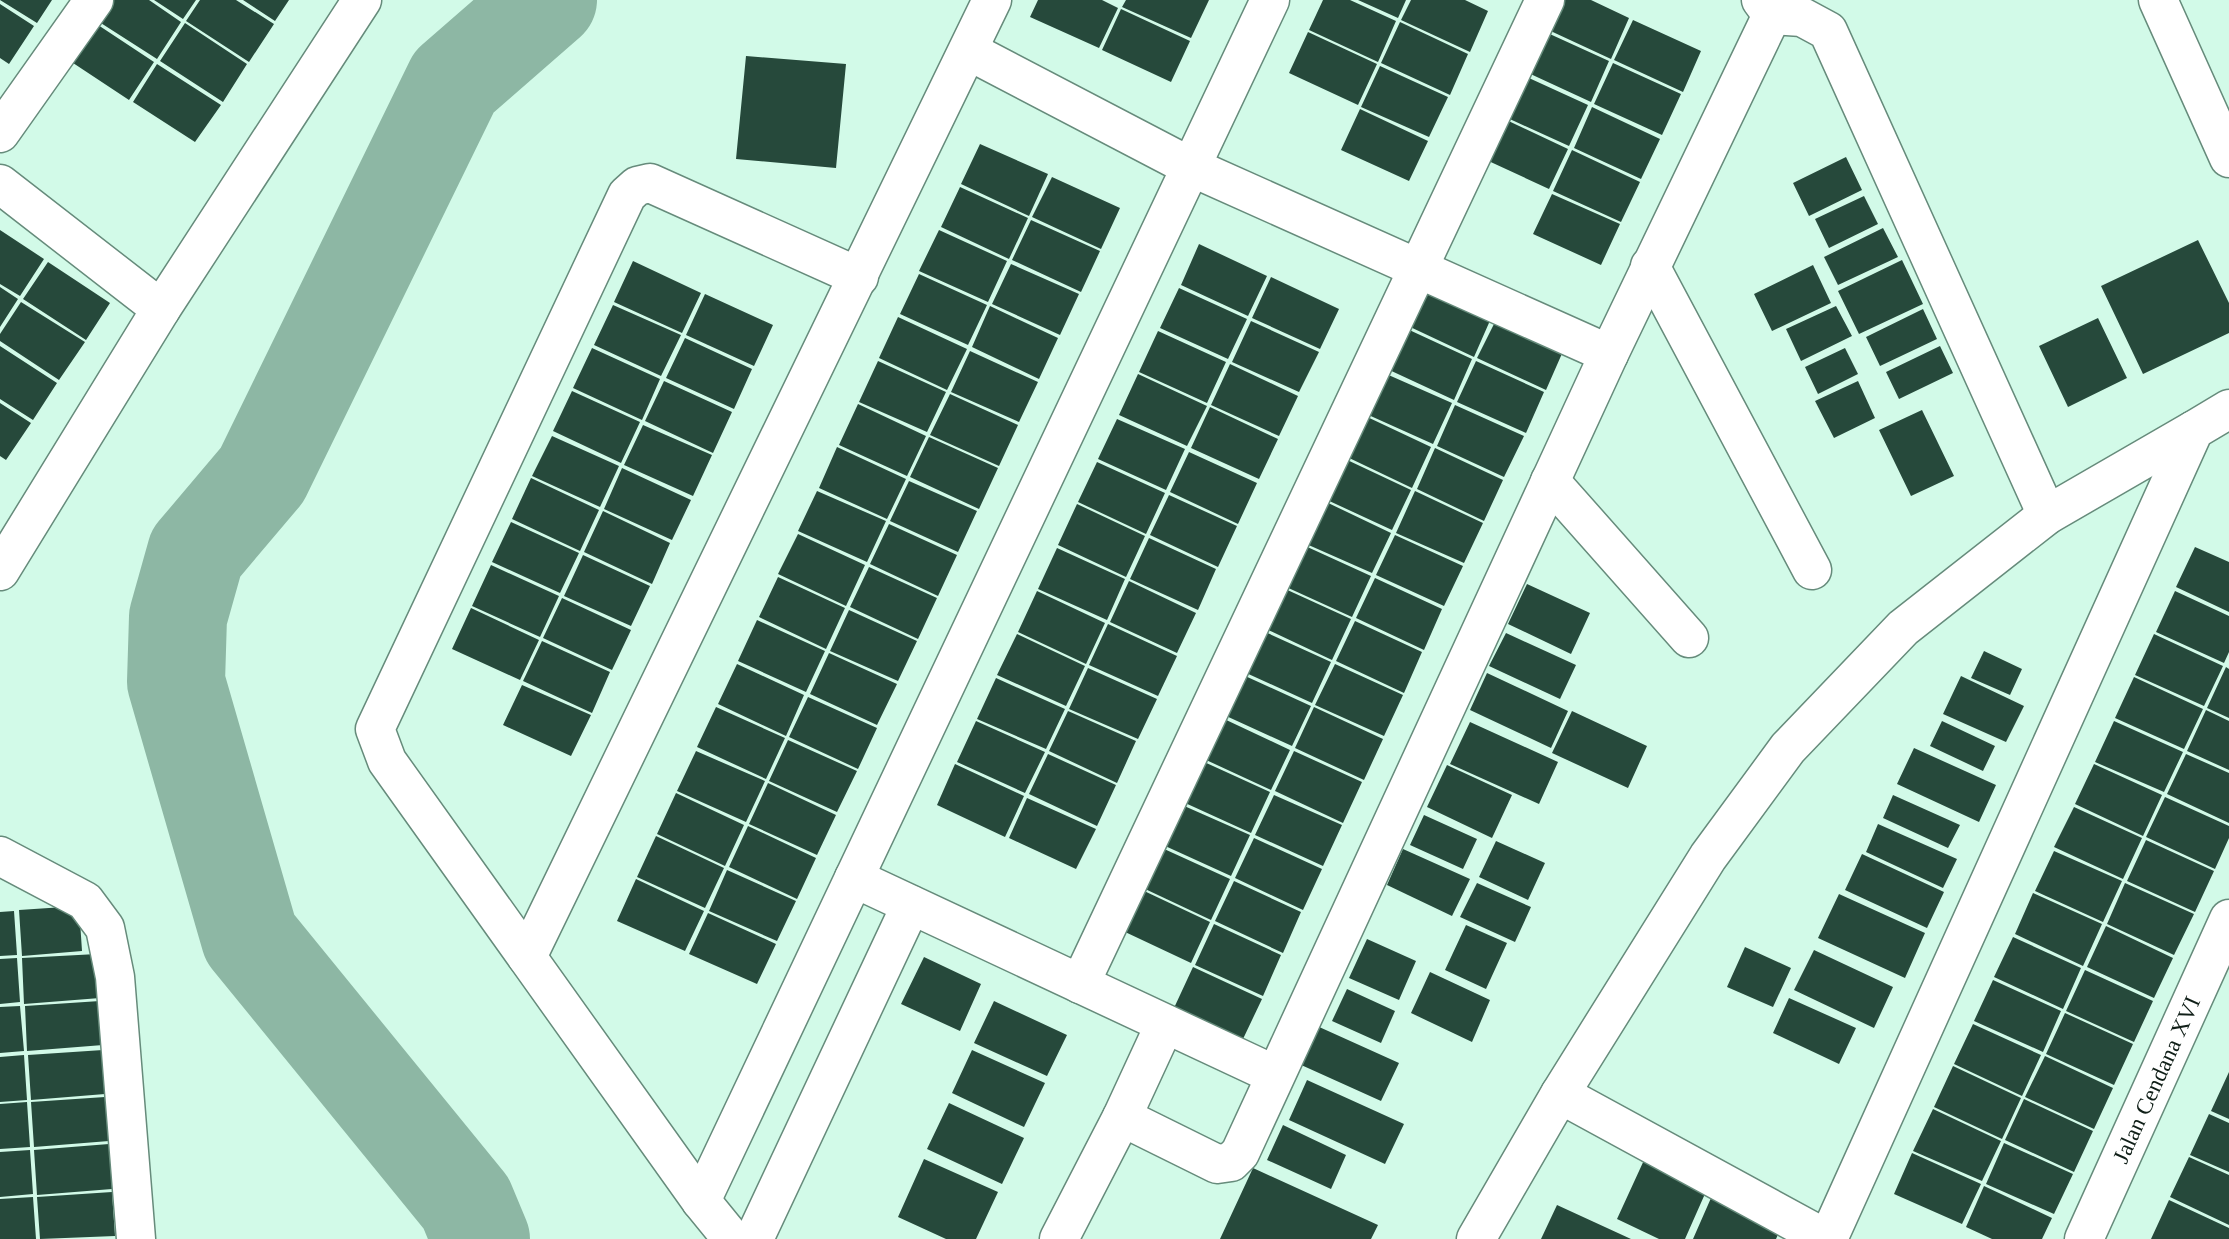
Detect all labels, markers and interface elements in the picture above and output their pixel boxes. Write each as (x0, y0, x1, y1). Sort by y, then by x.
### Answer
street label: Jalan Cendana XVI (2108, 993, 2205, 1167)

